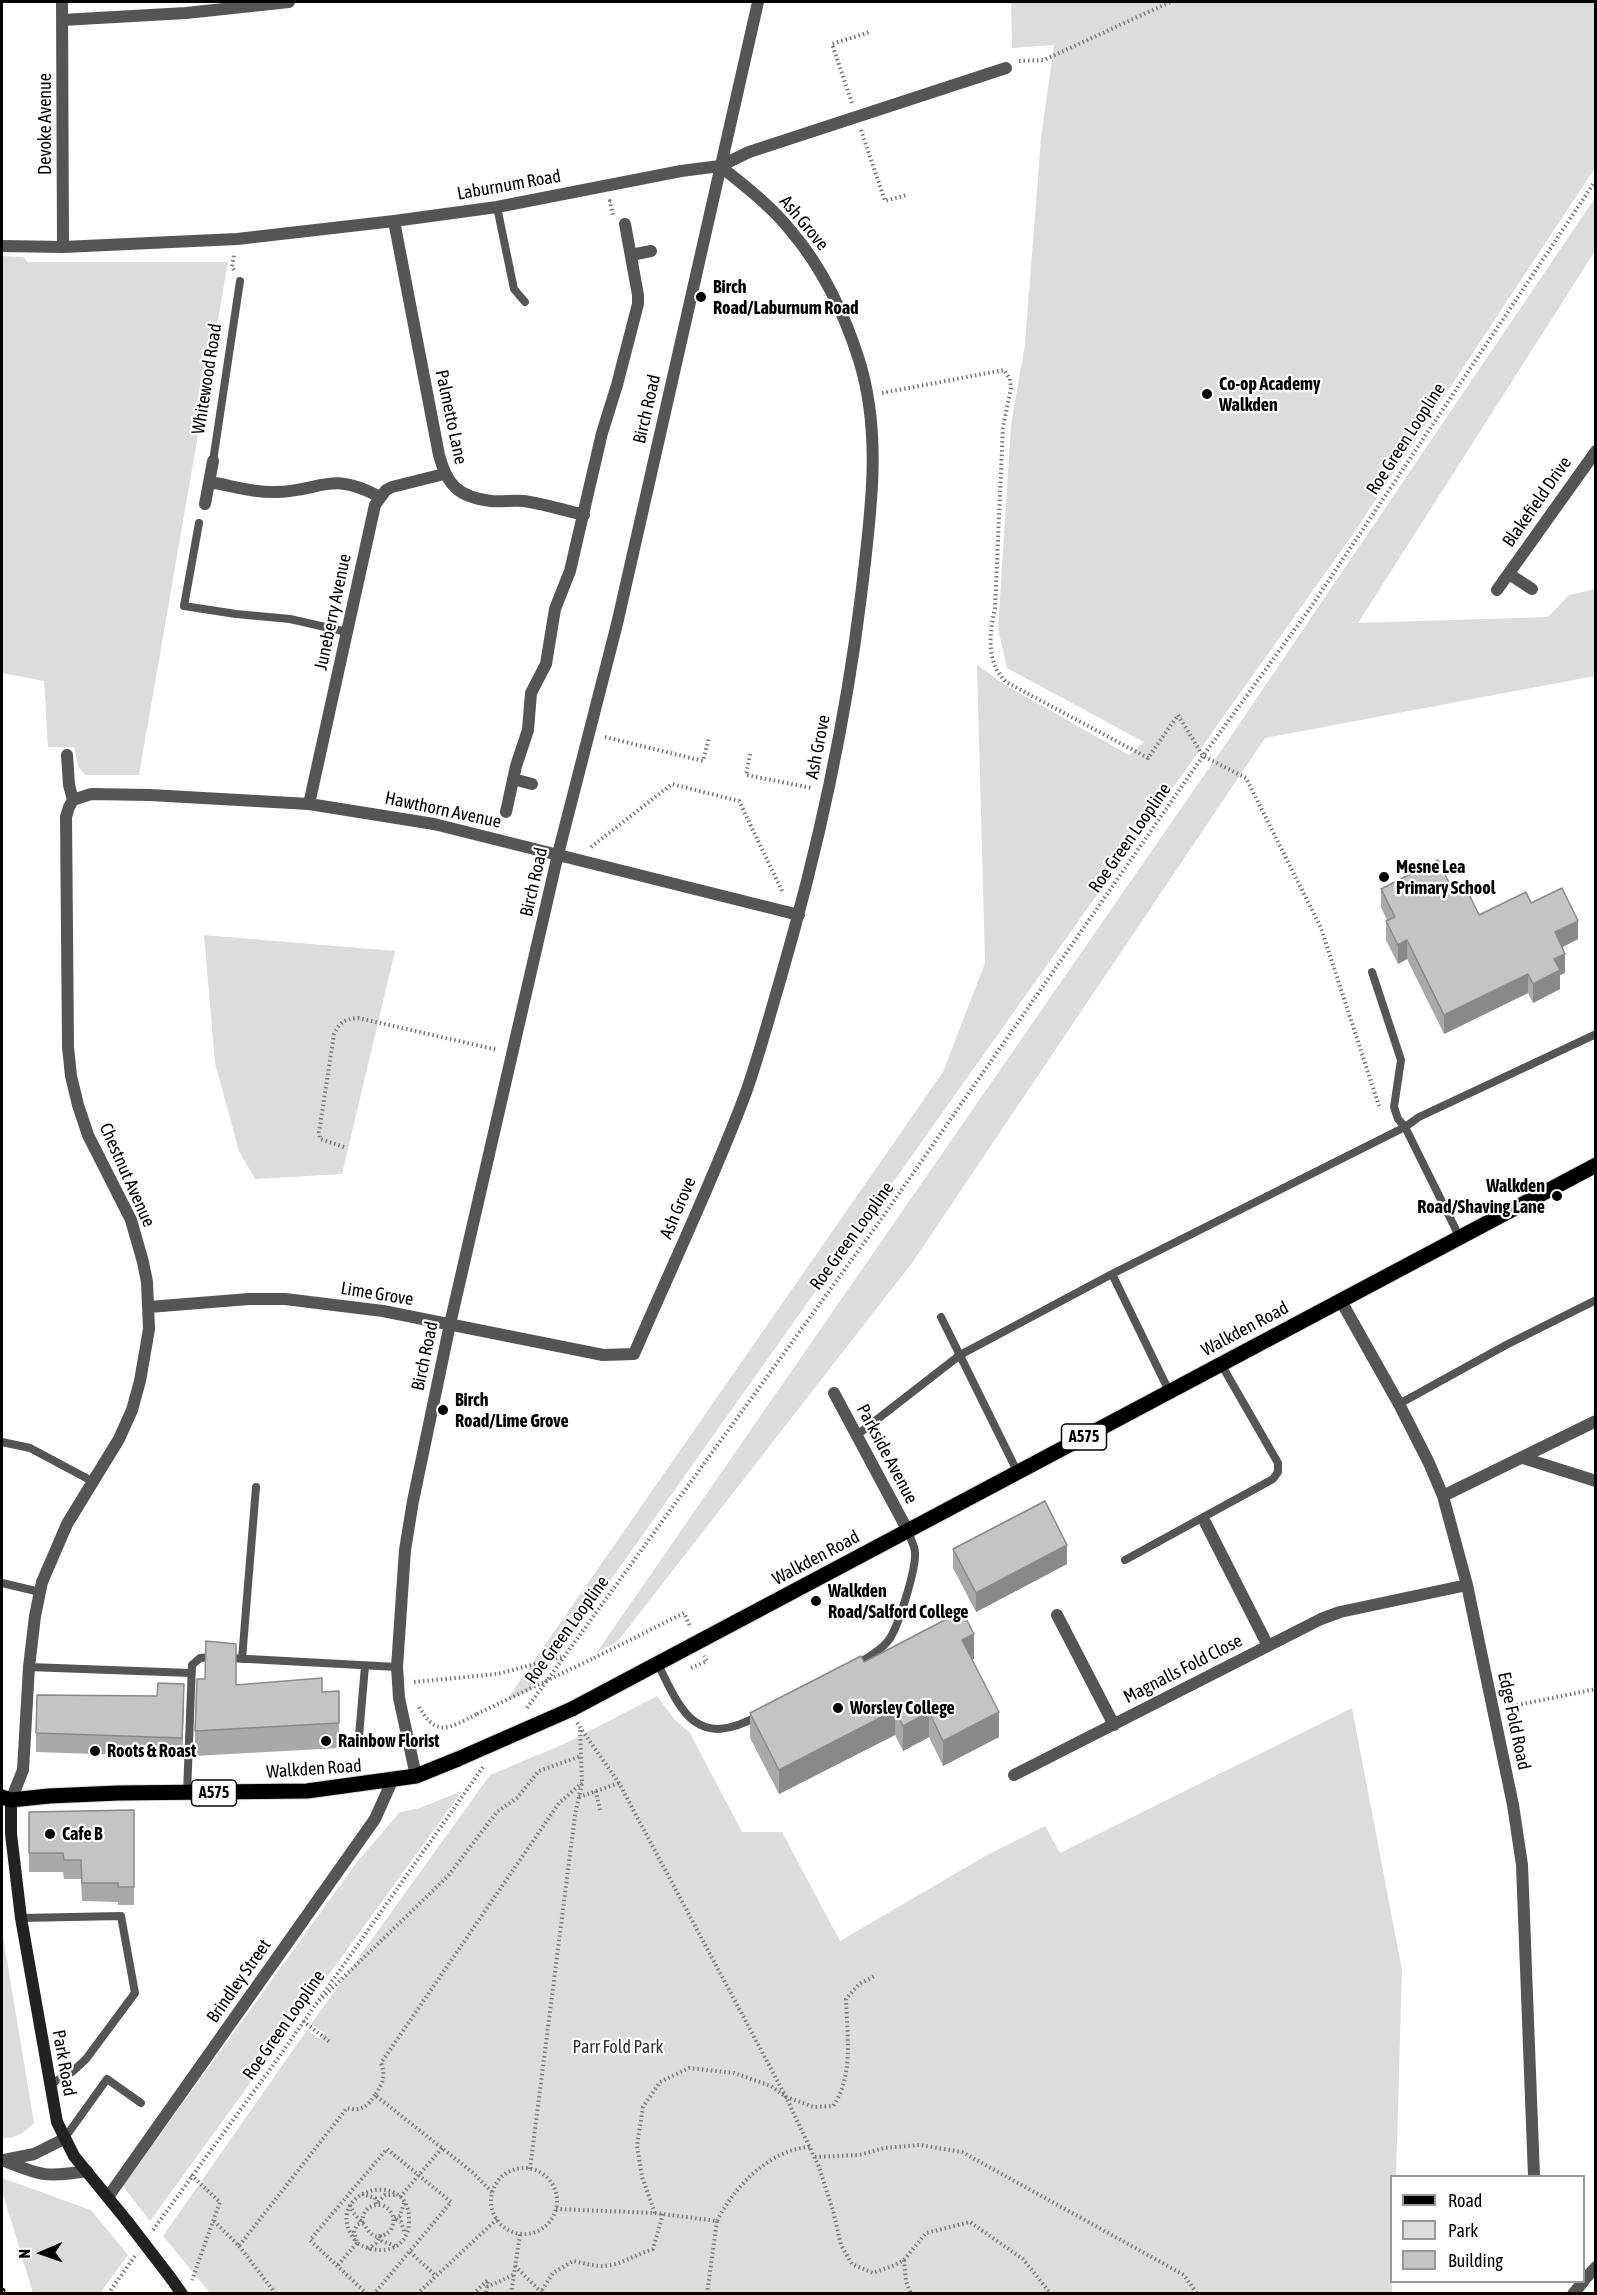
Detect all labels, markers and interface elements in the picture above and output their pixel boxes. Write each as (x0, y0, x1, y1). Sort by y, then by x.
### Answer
street label: Devoke Avenue (34, 73, 56, 175)
street label: Laburnum Road (455, 165, 563, 205)
street label: Ash Grove (775, 191, 833, 255)
place label: Birch Road/Laburnum Road (713, 276, 859, 318)
marker: Birch Road/Laburnum Road (694, 290, 708, 304)
street label: Whitewood Road (188, 322, 226, 436)
street label: Palmetto Lane (430, 368, 472, 466)
street label: Birch Road (629, 372, 665, 446)
place label: Co-op Academy Walkden (1219, 373, 1320, 416)
street label: Roe Green Loopline (1362, 379, 1450, 499)
marker: Co-op Academy Walkden (1200, 387, 1214, 401)
street label: Blakefield Drive (1498, 453, 1576, 551)
street label: Juneberry Avenue (310, 552, 356, 672)
street label: Ash Grove (801, 713, 835, 781)
street label: Roe Green Loopline (1084, 779, 1176, 897)
street label: Hawthorn Avenue (383, 787, 503, 833)
street label: Birch Road (516, 845, 552, 919)
place label: Mesne Lea Primary School (1396, 856, 1495, 898)
marker: Mesne Lea Primary School (1377, 870, 1391, 884)
street label: Chestnut Avenue (94, 1120, 160, 1230)
street label: Ash Grove (655, 1174, 701, 1242)
place label: Walkden Road/Shaving Lane (1417, 1175, 1545, 1218)
street label: Roe Green Loopline (805, 1178, 899, 1294)
marker: Walkden Road/Shaving Lane (1550, 1189, 1564, 1203)
street label: Lime Grove (339, 1278, 415, 1310)
street label: Walkden Road (1198, 1297, 1292, 1361)
street label: Birch Road (407, 1319, 443, 1393)
place label: Birch Road/Lime Grove (455, 1389, 569, 1432)
street label: Parkside Avenue (852, 1401, 922, 1507)
marker: Birch Road/Lime Grove (436, 1403, 450, 1417)
road number: A575 (1062, 1424, 1106, 1450)
street label: Walkden Road (769, 1526, 863, 1590)
street label: Roe Green Loopline (520, 1572, 614, 1688)
place label: Walkden Road/Salford College (828, 1580, 969, 1622)
marker: Walkden Road/Salford College (809, 1594, 823, 1608)
street label: Magnalls Fold Close (1120, 1630, 1246, 1708)
street label: Edge Fold Road (1493, 1670, 1535, 1772)
place label: Worsley College (850, 1697, 955, 1719)
marker: Worsley College (831, 1701, 845, 1715)
place label: Rainbow Florist (338, 1730, 440, 1752)
marker: Rainbow Florist (319, 1734, 333, 1748)
place label: Roots & Roast (107, 1740, 196, 1762)
marker: Roots & Roast (88, 1744, 102, 1758)
street label: Walkden Road (266, 1755, 362, 1783)
road number: A575 (192, 1780, 236, 1806)
place label: Cafe B (62, 1823, 103, 1845)
marker: Cafe B (43, 1827, 57, 1841)
street label: Brindley Street (202, 1935, 276, 2027)
street label: Roe Green Loopline (238, 1966, 330, 2084)
street label: Park Road (48, 2028, 80, 2098)
park label: Parr Fold Park (573, 2036, 663, 2058)
legend (1390, 2175, 1585, 2283)
text: Road (1448, 2190, 1482, 2211)
text: Park (1448, 2220, 1478, 2241)
north arrow (12, 2223, 72, 2283)
text: N (15, 2249, 33, 2259)
text: Building (1448, 2250, 1503, 2271)

